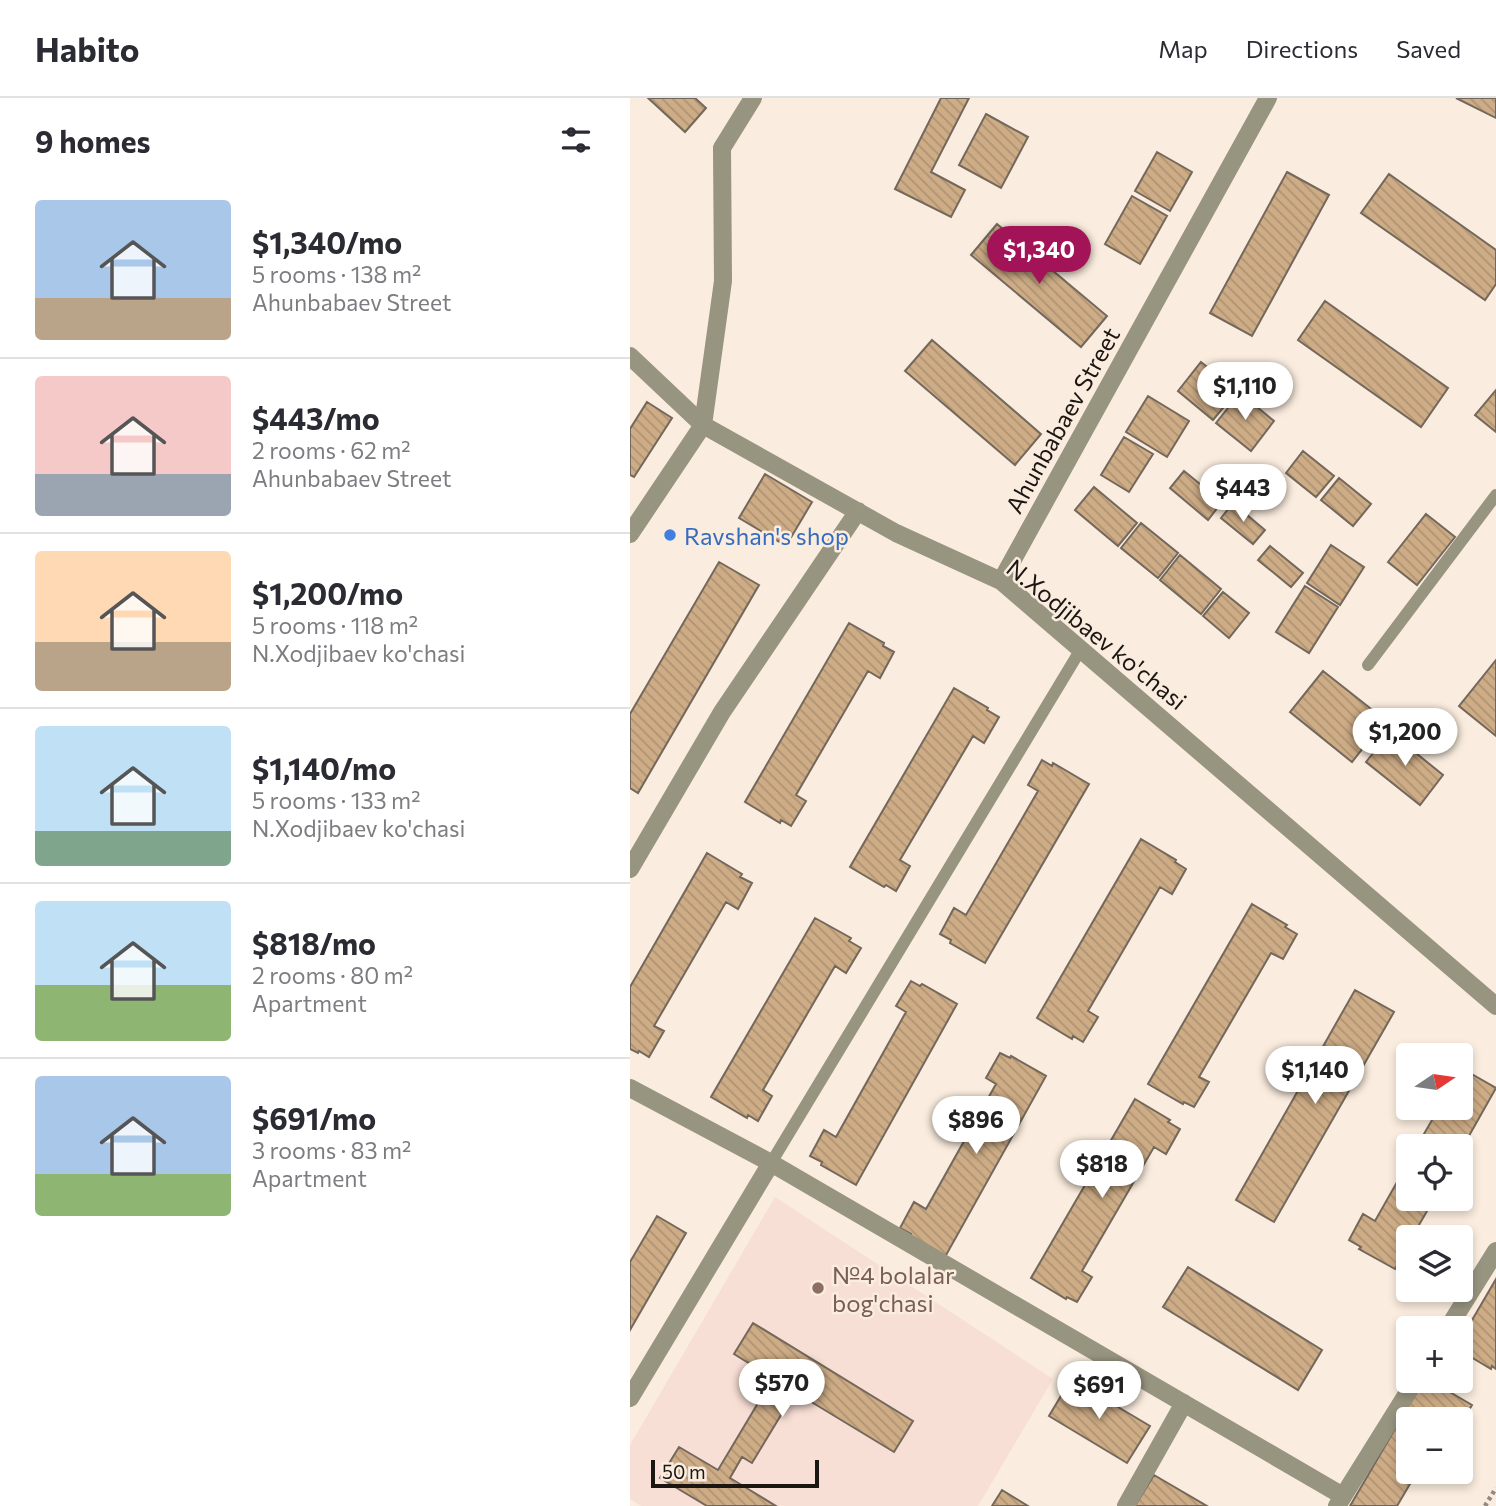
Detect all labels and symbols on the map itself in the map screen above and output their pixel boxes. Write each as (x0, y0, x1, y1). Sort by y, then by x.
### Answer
pin: $1,340 (982, 226, 1096, 286)
street label: Ahunbabaev Street (999, 322, 1125, 518)
pin: $1,110 (1188, 362, 1302, 422)
pin: $443 (1202, 464, 1284, 524)
place label: Ravshan's shop (684, 521, 849, 550)
marker: Ravshan's shop (662, 527, 678, 543)
street label: N.Xodjibaev ko'chasi (1001, 553, 1193, 715)
pin: $1,200 (1348, 708, 1462, 768)
north arrow (1396, 1043, 1474, 1120)
pin: $1,140 (1258, 1046, 1372, 1106)
pin: $896 (935, 1096, 1017, 1156)
pin: $818 (1061, 1140, 1143, 1200)
place label: №4 bolalar bog'chasi (832, 1260, 955, 1317)
marker: №4 bolalar bog'chasi (810, 1280, 826, 1296)
pin: $570 (741, 1360, 823, 1419)
pin: $691 (1058, 1362, 1140, 1421)
scale bar (651, 1457, 819, 1489)

